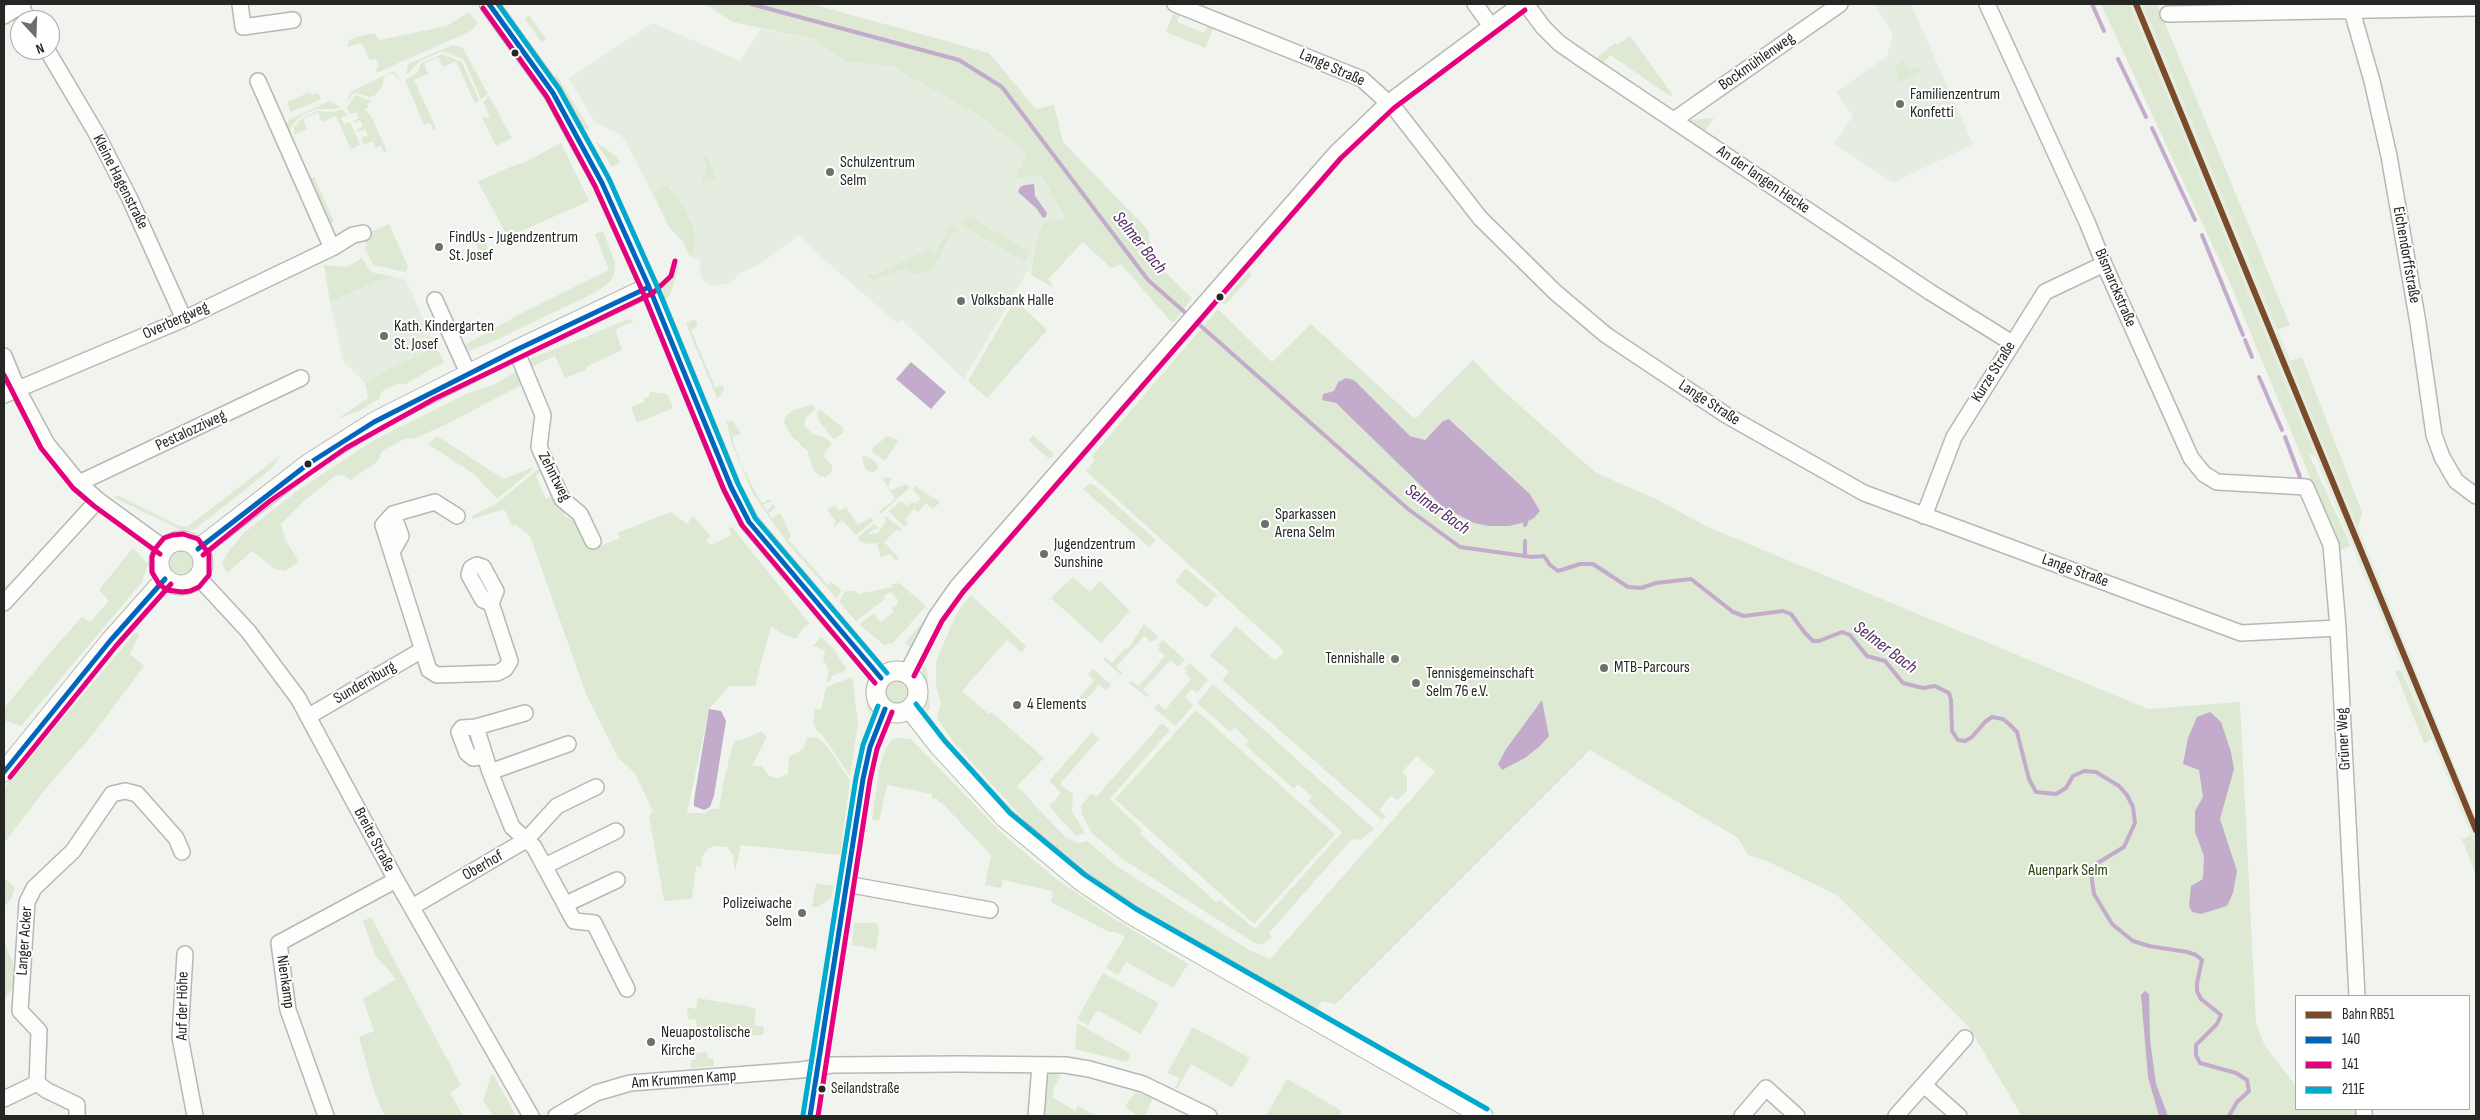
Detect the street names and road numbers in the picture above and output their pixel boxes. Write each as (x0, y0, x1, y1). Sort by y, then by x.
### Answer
street label: Bockmühlenweg (1715, 29, 1799, 95)
street label: Lange Straße (1296, 45, 1368, 91)
street label: Kleine Hagenstraße (88, 131, 152, 233)
street label: An der langen Hecke (1713, 142, 1813, 218)
street label: Eichendorffstraße (2388, 205, 2424, 305)
street label: Bismarckstraße (2090, 246, 2140, 330)
street label: Overbergweg (140, 298, 212, 344)
street label: Kurze Straße (1968, 338, 2020, 406)
street label: Lange Straße (1675, 376, 1743, 430)
street label: Pestalozziweg (153, 406, 229, 456)
street label: Zehntweg (533, 449, 575, 505)
street label: Lange Straße (2039, 550, 2111, 592)
street label: Sundernburg (330, 657, 400, 709)
street label: Grüner Weg (2333, 707, 2355, 771)
street label: Breite Straße (349, 805, 399, 875)
street label: Oberhof (459, 847, 507, 885)
street label: Langer Acker (13, 906, 37, 976)
street label: Nienkamp (272, 954, 298, 1010)
street label: Auf der Höhe (173, 971, 193, 1041)
street label: Am Krummen Kamp (631, 1067, 737, 1093)

